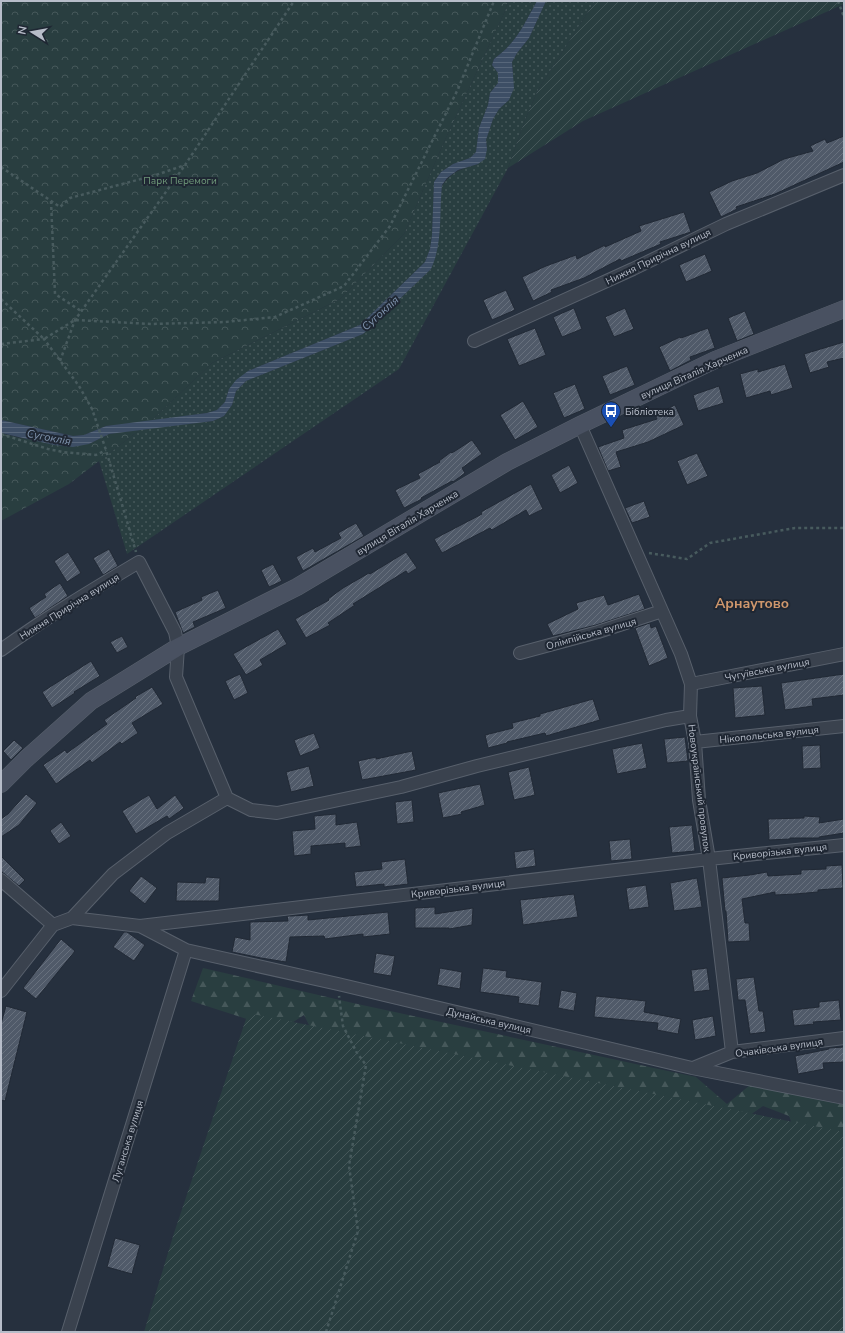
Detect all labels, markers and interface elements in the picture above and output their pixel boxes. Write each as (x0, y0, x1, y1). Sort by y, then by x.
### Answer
north arrow (12, 12, 52, 52)
text: N (15, 25, 31, 36)
park label: Парк Перемоги (143, 174, 217, 188)
street label: Нижня Прирічна вулиця (603, 225, 713, 289)
water label: Сугоклія (359, 293, 402, 334)
street label: вулиця Віталія Харченка (638, 343, 750, 403)
bus stop icon: Бібліотека (600, 400, 622, 428)
place label: Бібліотека (625, 405, 674, 419)
water label: Сугоклія (26, 426, 72, 449)
street label: вулиця Віталія Харченка (354, 487, 461, 559)
street label: Нижня Прирічна вулиця (17, 570, 122, 643)
district label: Арнаутово (715, 594, 789, 613)
street label: Олімпійська вулиця (545, 614, 638, 654)
street label: Чугуївська вулиця (724, 655, 811, 685)
street label: Новоукраїнський провулок (684, 723, 714, 854)
street label: Нікопольська вулиця (719, 723, 820, 747)
street label: Криворізька вулиця (732, 840, 828, 864)
street label: Криворізька вулиця (410, 876, 506, 902)
street label: Дунайська вулиця (445, 1004, 533, 1038)
street label: Очаківська вулиця (734, 1035, 824, 1061)
street label: Луганська вулиця (109, 1099, 147, 1184)

